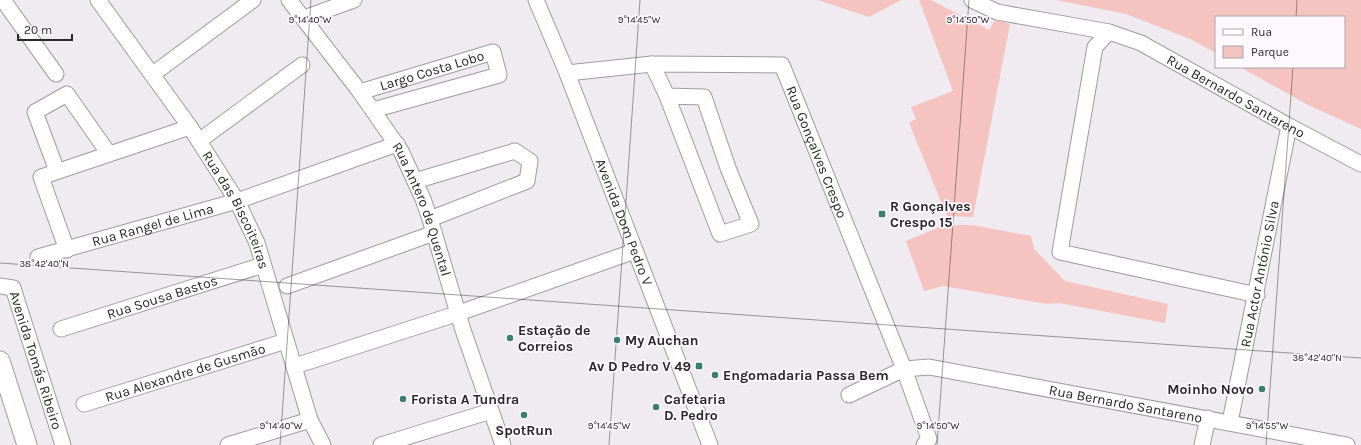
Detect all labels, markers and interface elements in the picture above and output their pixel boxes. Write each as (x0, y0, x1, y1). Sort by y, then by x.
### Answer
text: 9°14'40"W (289, 14, 332, 26)
text: 9°14'45"W (618, 14, 660, 26)
text: 9°14'50"W (946, 14, 990, 26)
scale bar (18, 16, 72, 42)
legend (1215, 16, 1345, 68)
text: 20 m (24, 23, 52, 37)
text: Rua (1251, 25, 1272, 39)
text: Parque (1251, 45, 1289, 59)
street label: Largo Costa Lobo (378, 47, 486, 94)
street label: Rua Bernardo Santareno (1164, 51, 1308, 141)
street label: Rua Gonçalves Crespo (783, 83, 851, 220)
street label: Rua Antero de Quental (389, 139, 455, 278)
street label: Rua das Biscoiteiras (199, 148, 273, 271)
street label: Avenida Dom Pedro V (592, 156, 656, 288)
place label: R Gonçalves Crespo 15 (890, 198, 971, 231)
street label: Rua Actor António Silva (1237, 199, 1282, 349)
street label: Rua Rangel de Lima (90, 200, 215, 250)
marker: R Gonçalves Crespo 15 (877, 209, 887, 219)
text: 38°42'40"N (19, 258, 69, 270)
street label: Rua Sousa Bastos (105, 271, 220, 322)
street label: Avenida Tomás Ribeiro (6, 289, 66, 432)
place label: Estação de Correios (518, 322, 590, 355)
place label: My Auchan (625, 332, 698, 349)
marker: Estação de Correios (505, 333, 515, 343)
marker: My Auchan (612, 335, 622, 345)
street label: Rua Alexandre de Gusmão (103, 340, 267, 405)
text: 38°42'40"N (1292, 352, 1342, 364)
place label: Av D Pedro V 49 (589, 358, 691, 375)
marker: Av D Pedro V 49 (694, 361, 704, 371)
place label: Engomadaria Passa Bem (723, 367, 889, 384)
marker: Engomadaria Passa Bem (710, 370, 720, 380)
street label: Rua Bernardo Santareno (1048, 381, 1204, 426)
place label: Moinho Novo (1167, 381, 1254, 398)
marker: Moinho Novo (1257, 384, 1267, 394)
place label: Forista A Tundra (411, 391, 519, 408)
place label: Cafetaria D. Pedro (664, 391, 726, 424)
marker: Forista A Tundra (398, 394, 408, 404)
marker: Cafetaria D. Pedro (651, 402, 661, 412)
marker: SpotRun (519, 410, 529, 420)
text: 9°14'40"W (260, 420, 303, 432)
text: 9°14'45"W (588, 420, 630, 432)
text: 9°14'50"W (916, 420, 960, 432)
text: 9°14'55"W (1246, 420, 1288, 432)
place label: SpotRun (495, 422, 553, 439)

